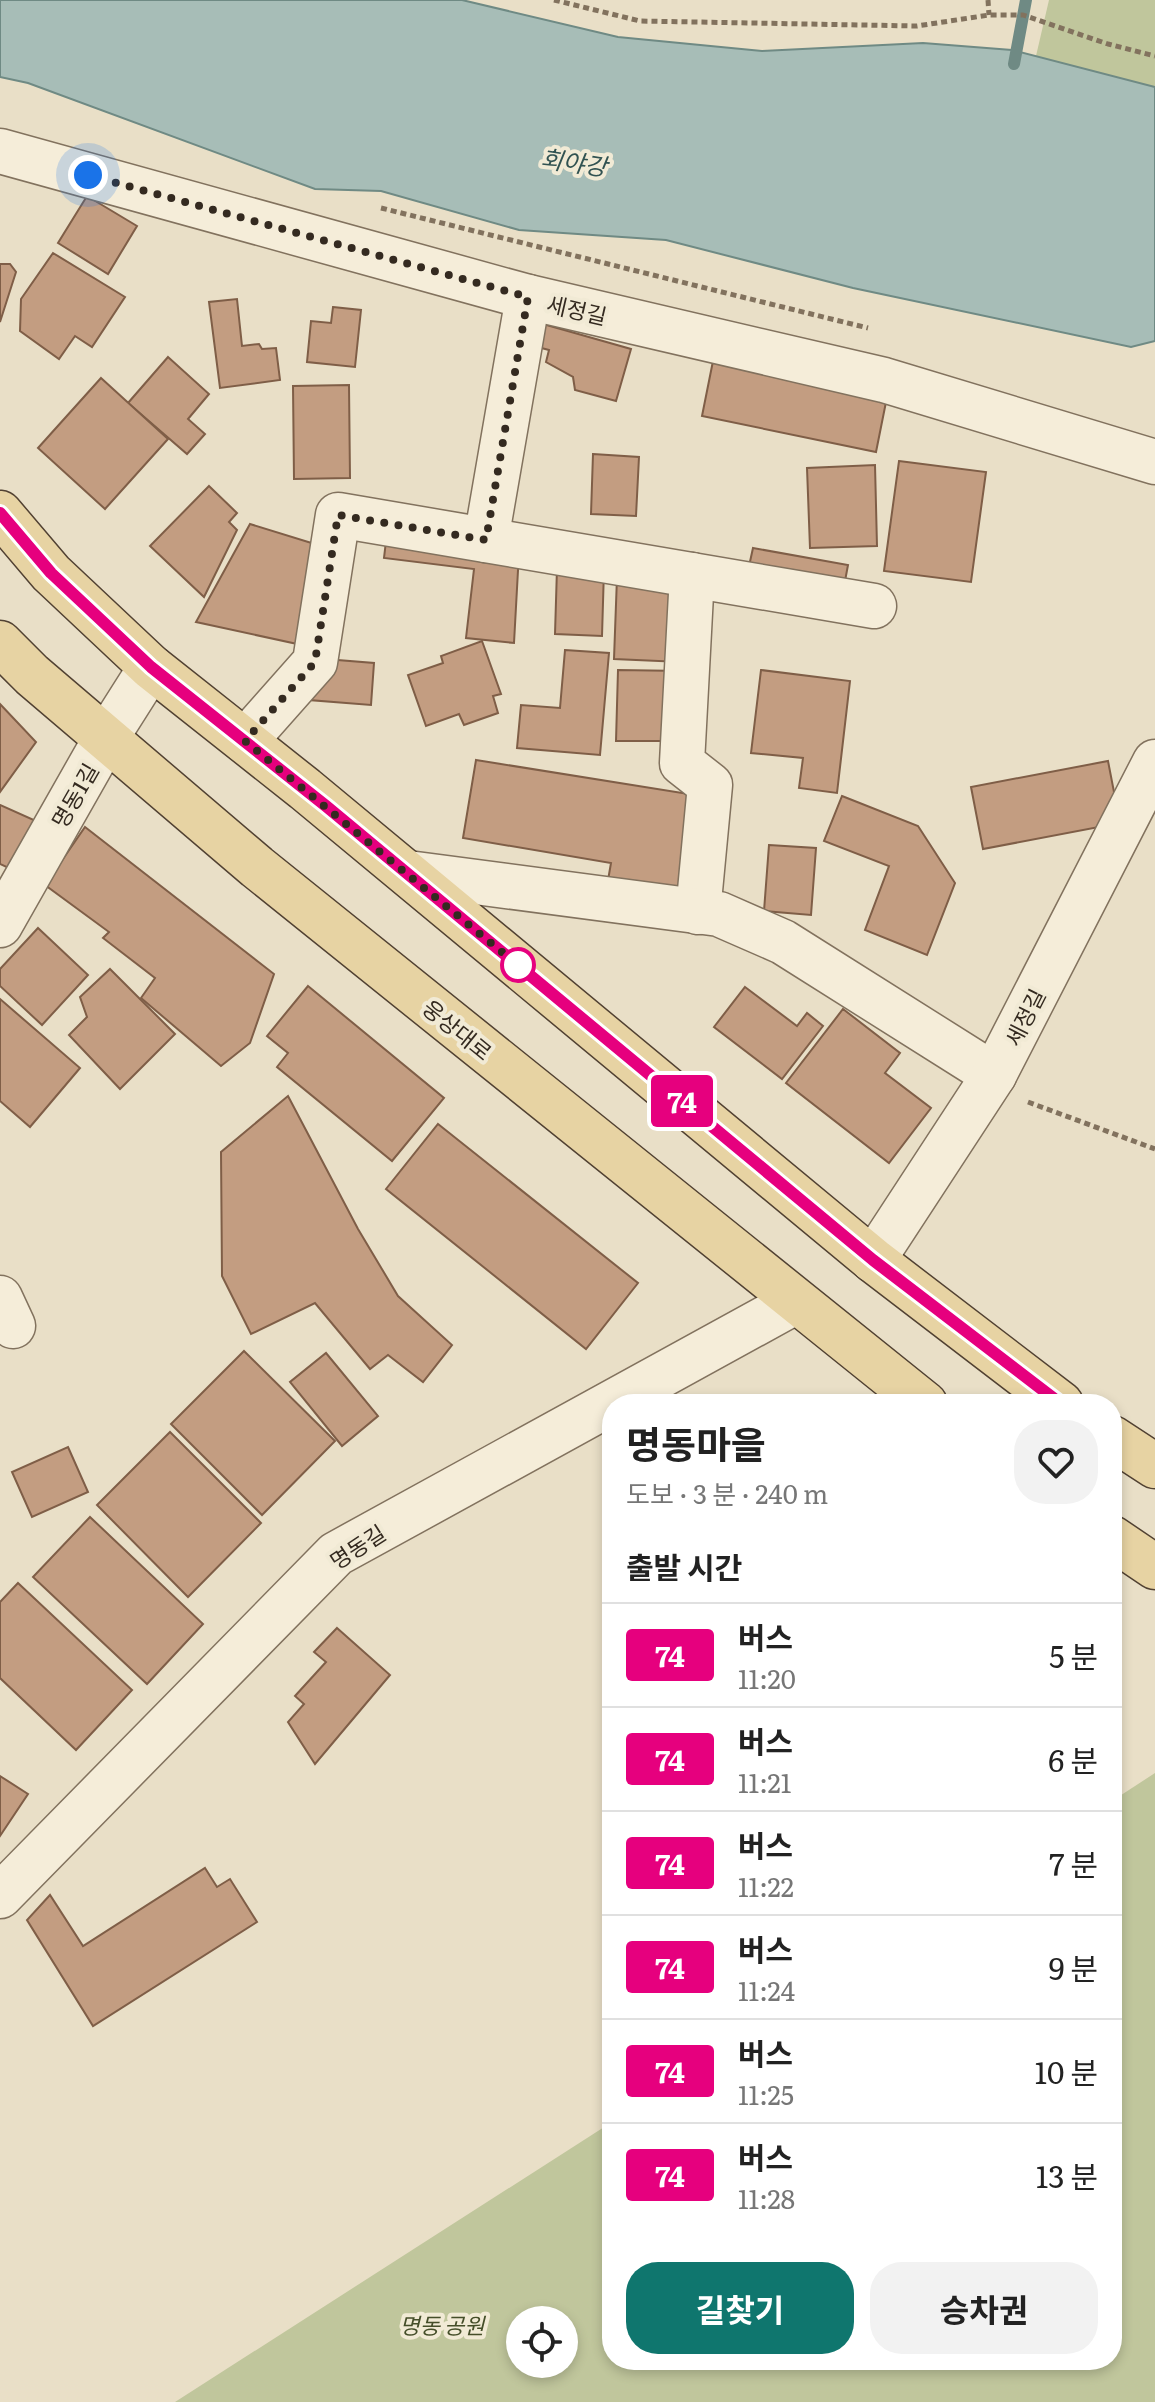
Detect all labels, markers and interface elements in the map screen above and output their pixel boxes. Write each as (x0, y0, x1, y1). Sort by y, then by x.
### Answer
water label: 회야강 (539, 139, 612, 183)
your location (68, 155, 108, 195)
street label: 세정길 (544, 286, 610, 332)
street label: 명동1길 (42, 757, 106, 833)
unlabelled marker (501, 948, 535, 982)
street label: 세정길 (996, 982, 1052, 1052)
street label: 웅상대로 (416, 991, 500, 1067)
line badge: 74 (646, 1075, 718, 1127)
text: 74 (667, 1080, 697, 1122)
text: 명동마을 (626, 1414, 766, 1471)
button: heart (1014, 1420, 1098, 1504)
text: 도보 · 3 분 · 240 m (626, 1473, 828, 1512)
street label: 명동길 (323, 1516, 391, 1576)
text: 출발 시간 (626, 1544, 742, 1588)
text: 버스 (738, 1614, 793, 1658)
text: 5 분 (1049, 1633, 1098, 1677)
text: 74 (655, 1634, 685, 1676)
text: 11:20 (738, 1658, 796, 1697)
text: 버스 (738, 1718, 793, 1762)
text: 6 분 (1048, 1737, 1098, 1781)
text: 74 (655, 1738, 685, 1780)
text: 11:21 (738, 1762, 791, 1801)
text: 버스 (738, 1822, 793, 1866)
text: 7 분 (1049, 1841, 1098, 1885)
text: 74 (655, 1842, 685, 1884)
text: 11:22 (738, 1866, 794, 1905)
text: 버스 (738, 1926, 793, 1970)
text: 9 분 (1049, 1945, 1098, 1989)
text: 74 (655, 1946, 685, 1988)
text: 11:24 (738, 1970, 795, 2009)
text: 버스 (738, 2030, 793, 2074)
text: 10 분 (1035, 2049, 1098, 2093)
text: 74 (655, 2050, 685, 2092)
text: 11:25 (738, 2074, 794, 2113)
text: 버스 (738, 2134, 793, 2178)
text: 13 분 (1036, 2153, 1098, 2197)
text: 74 (655, 2154, 685, 2196)
text: 11:28 (738, 2178, 795, 2217)
button: 길찾기 (626, 2262, 854, 2354)
button: 승차권 (870, 2262, 1098, 2354)
map controls (506, 2306, 578, 2378)
button: locate (506, 2306, 578, 2378)
park label: 명동 공원 (399, 2308, 486, 2341)

